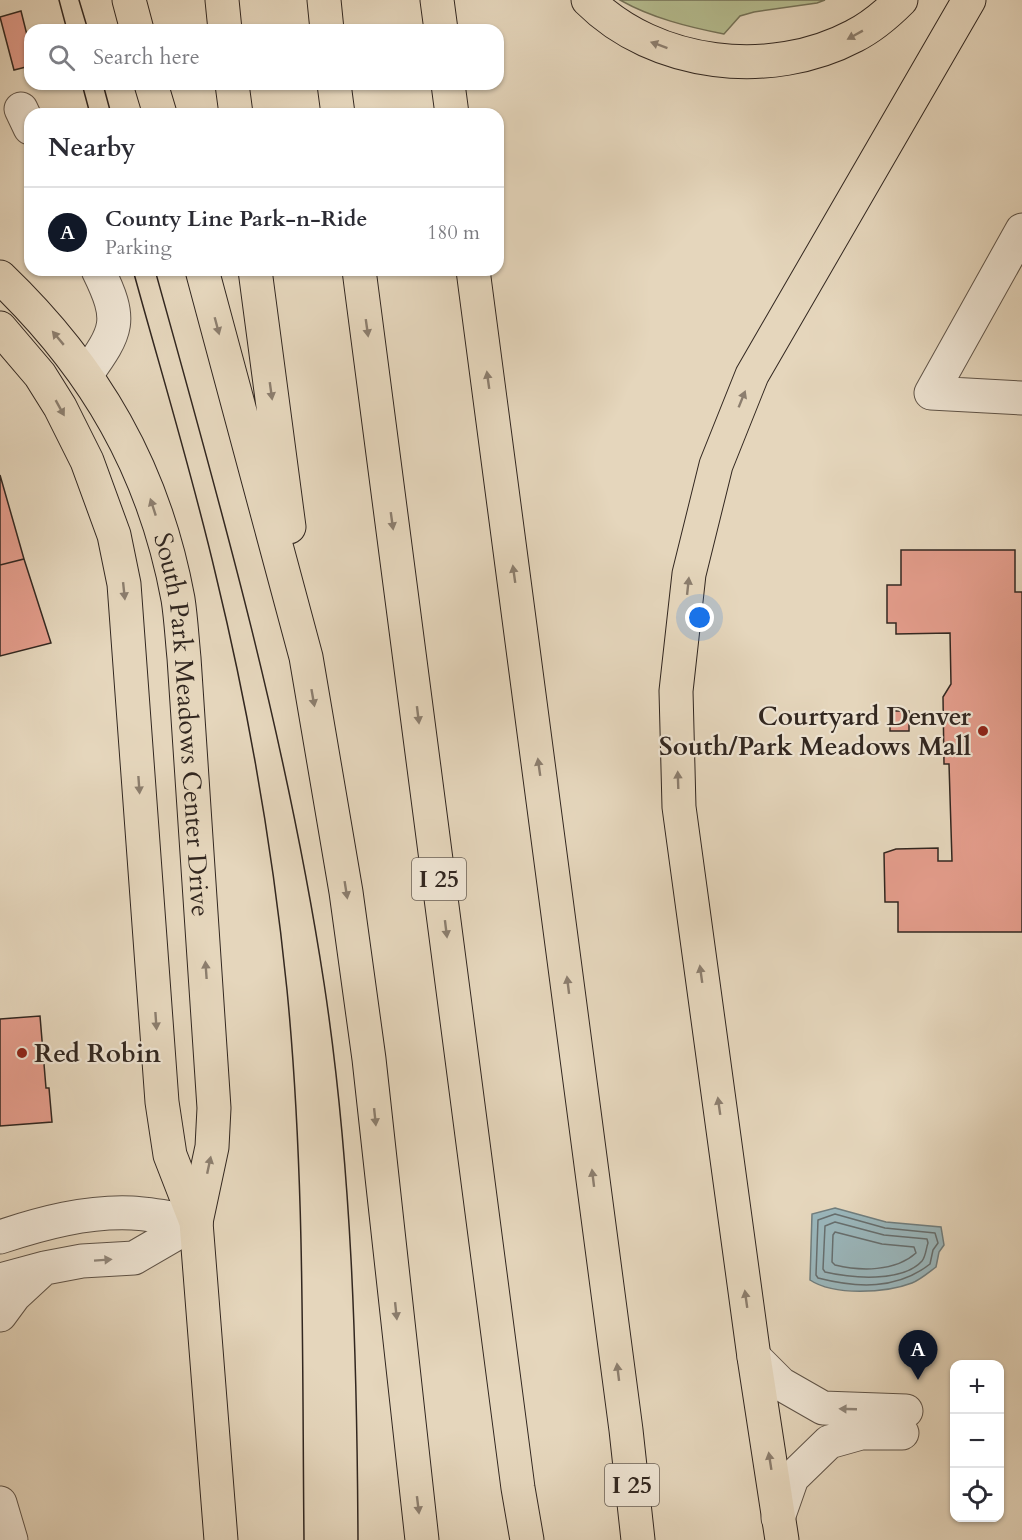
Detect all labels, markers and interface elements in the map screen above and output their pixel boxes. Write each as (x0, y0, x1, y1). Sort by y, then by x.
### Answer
search box (24, 24, 504, 90)
one-way arrow (846, 30, 863, 40)
one-way arrow (650, 40, 668, 49)
icon: search (45, 41, 78, 74)
text: Search here (93, 42, 200, 72)
text: Nearby (48, 130, 136, 165)
text: County Line Park-n-Ride (105, 204, 367, 234)
text: A (60, 219, 75, 246)
text: 180 m (427, 219, 480, 246)
text: Parking (105, 234, 172, 261)
one-way arrow (213, 318, 222, 336)
one-way arrow (362, 319, 371, 338)
one-way arrow (52, 331, 65, 346)
one-way arrow (483, 371, 492, 390)
one-way arrow (266, 381, 276, 400)
one-way arrow (737, 390, 747, 408)
one-way arrow (55, 400, 65, 417)
one-way arrow (148, 498, 157, 516)
one-way arrow (388, 512, 397, 531)
street label: South Park Meadows Center Drive (145, 529, 219, 918)
one-way arrow (509, 564, 518, 583)
one-way arrow (683, 576, 692, 595)
one-way arrow (119, 581, 129, 600)
your location (685, 603, 714, 632)
one-way arrow (309, 689, 318, 708)
place label: Courtyard Denver South/Park Meadows Mall (659, 699, 972, 764)
one-way arrow (413, 705, 422, 724)
marker: Courtyard Denver South/Park Meadows Mall (976, 724, 990, 738)
one-way arrow (535, 757, 544, 776)
one-way arrow (673, 771, 683, 790)
one-way arrow (134, 776, 144, 795)
road number: I 25 (412, 858, 466, 900)
one-way arrow (341, 881, 350, 900)
one-way arrow (441, 919, 450, 938)
one-way arrow (201, 961, 211, 980)
one-way arrow (696, 964, 705, 983)
one-way arrow (563, 975, 572, 994)
one-way arrow (151, 1012, 161, 1031)
place label: Red Robin (34, 1036, 161, 1071)
marker: Red Robin (15, 1046, 29, 1060)
one-way arrow (715, 1096, 724, 1115)
one-way arrow (371, 1108, 380, 1127)
one-way arrow (204, 1155, 214, 1174)
one-way arrow (588, 1169, 598, 1188)
one-way arrow (93, 1255, 112, 1265)
one-way arrow (741, 1289, 750, 1308)
one-way arrow (391, 1301, 401, 1320)
pin: A (898, 1330, 938, 1380)
map controls (950, 1360, 1004, 1522)
button: + (950, 1360, 1004, 1414)
one-way arrow (613, 1362, 623, 1381)
one-way arrow (839, 1404, 858, 1414)
button: − (950, 1414, 1004, 1468)
one-way arrow (765, 1452, 774, 1471)
road number: I 25 (605, 1464, 659, 1506)
button: locate (950, 1468, 1004, 1522)
one-way arrow (413, 1495, 422, 1514)

